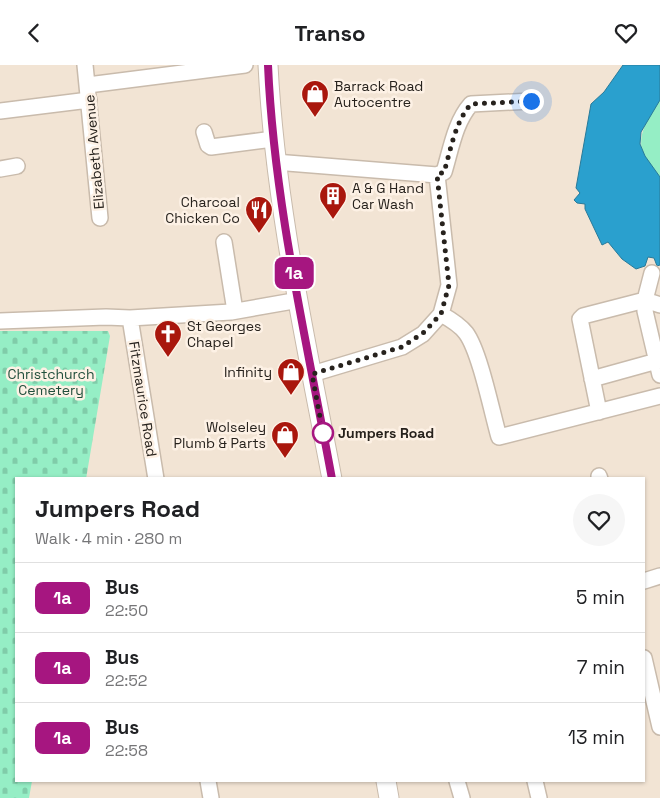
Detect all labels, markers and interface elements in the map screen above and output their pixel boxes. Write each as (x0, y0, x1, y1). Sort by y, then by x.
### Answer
icon: back (20, 19, 48, 47)
text: Transo (294, 19, 366, 47)
icon: heart (612, 19, 640, 47)
place label: Barrack Road Autocentre (334, 77, 423, 111)
shop icon: Barrack Road Autocentre (300, 79, 330, 118)
your location (519, 89, 544, 114)
street label: Elizabeth Avenue (80, 94, 108, 210)
place label: A & G Hand Car Wash (352, 179, 424, 213)
building icon: A & G Hand Car Wash (318, 181, 348, 220)
place label: Charcoal Chicken Co (165, 193, 240, 227)
restaurant icon: Charcoal Chicken Co (244, 195, 274, 234)
line badge: 1a (272, 257, 316, 289)
text: 1a (285, 261, 303, 284)
place label: St Georges Chapel (187, 317, 261, 351)
church icon: St Georges Chapel (153, 319, 183, 358)
street label: Fitzmaurice Road (125, 340, 161, 458)
shop icon: Infinity (276, 357, 306, 396)
place label: Infinity (224, 363, 272, 381)
park label: Christchurch Cemetery (7, 365, 95, 399)
place label: Wolseley Plumb & Parts (173, 418, 266, 452)
shop icon: Wolseley Plumb & Parts (270, 420, 300, 459)
marker: Jumpers Road (312, 422, 334, 444)
place label: Jumpers Road (338, 424, 434, 442)
text: Jumpers Road (35, 493, 200, 524)
button: heart (573, 494, 625, 546)
text: Walk · 4 min · 280 m (35, 528, 182, 549)
text: Bus (105, 575, 139, 600)
text: 5 min (576, 585, 625, 610)
text: 1a (53, 586, 72, 609)
text: 22:50 (105, 600, 148, 621)
text: Bus (105, 645, 139, 670)
text: 7 min (577, 655, 625, 680)
text: 1a (53, 656, 72, 679)
text: 22:52 (105, 670, 147, 691)
text: Bus (105, 715, 139, 740)
text: 13 min (568, 725, 625, 750)
text: 1a (53, 726, 72, 749)
text: 22:58 (105, 740, 148, 761)

